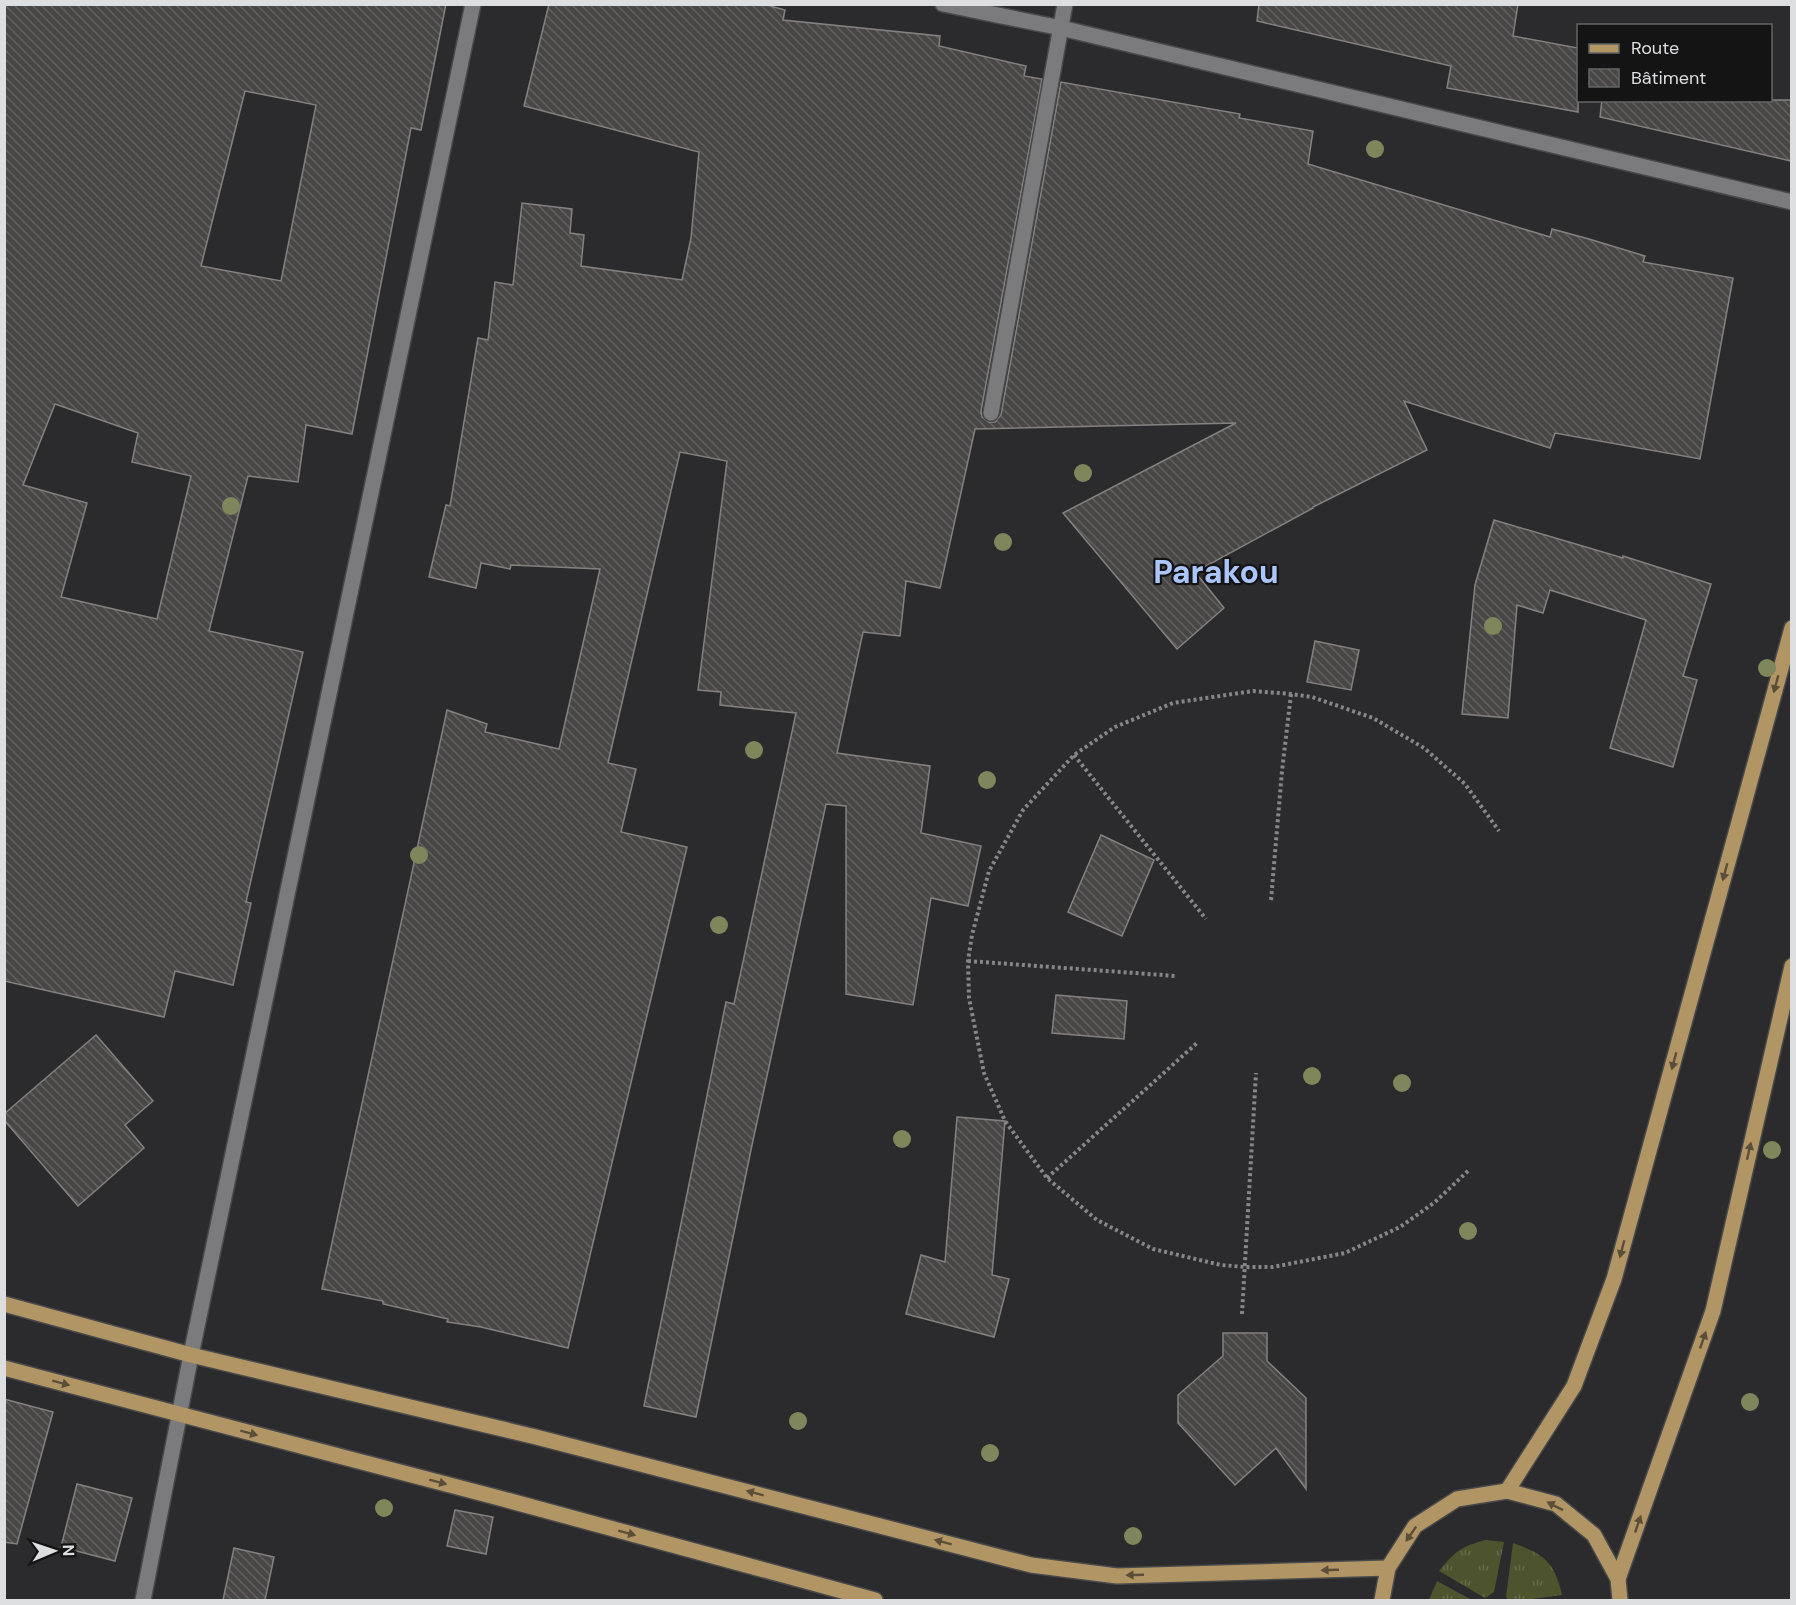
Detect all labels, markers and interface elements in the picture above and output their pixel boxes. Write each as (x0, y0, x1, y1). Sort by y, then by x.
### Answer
legend (1577, 24, 1772, 102)
text: Route (1631, 36, 1679, 60)
text: Bâtiment (1631, 66, 1706, 90)
district label: Parakou (1153, 551, 1279, 593)
one-way arrow (1771, 675, 1780, 693)
one-way arrow (1720, 864, 1729, 882)
one-way arrow (1668, 1051, 1678, 1070)
one-way arrow (1745, 1141, 1755, 1160)
one-way arrow (1617, 1240, 1627, 1258)
one-way arrow (1698, 1331, 1708, 1349)
one-way arrow (52, 1379, 70, 1388)
one-way arrow (241, 1429, 259, 1438)
one-way arrow (429, 1478, 447, 1487)
one-way arrow (745, 1488, 764, 1498)
one-way arrow (1546, 1501, 1563, 1510)
one-way arrow (1633, 1515, 1643, 1533)
north arrow (24, 1521, 84, 1581)
one-way arrow (1405, 1525, 1417, 1541)
one-way arrow (617, 1528, 636, 1538)
one-way arrow (934, 1537, 952, 1547)
text: N (58, 1544, 79, 1557)
one-way arrow (1320, 1565, 1339, 1575)
one-way arrow (1125, 1571, 1144, 1580)

